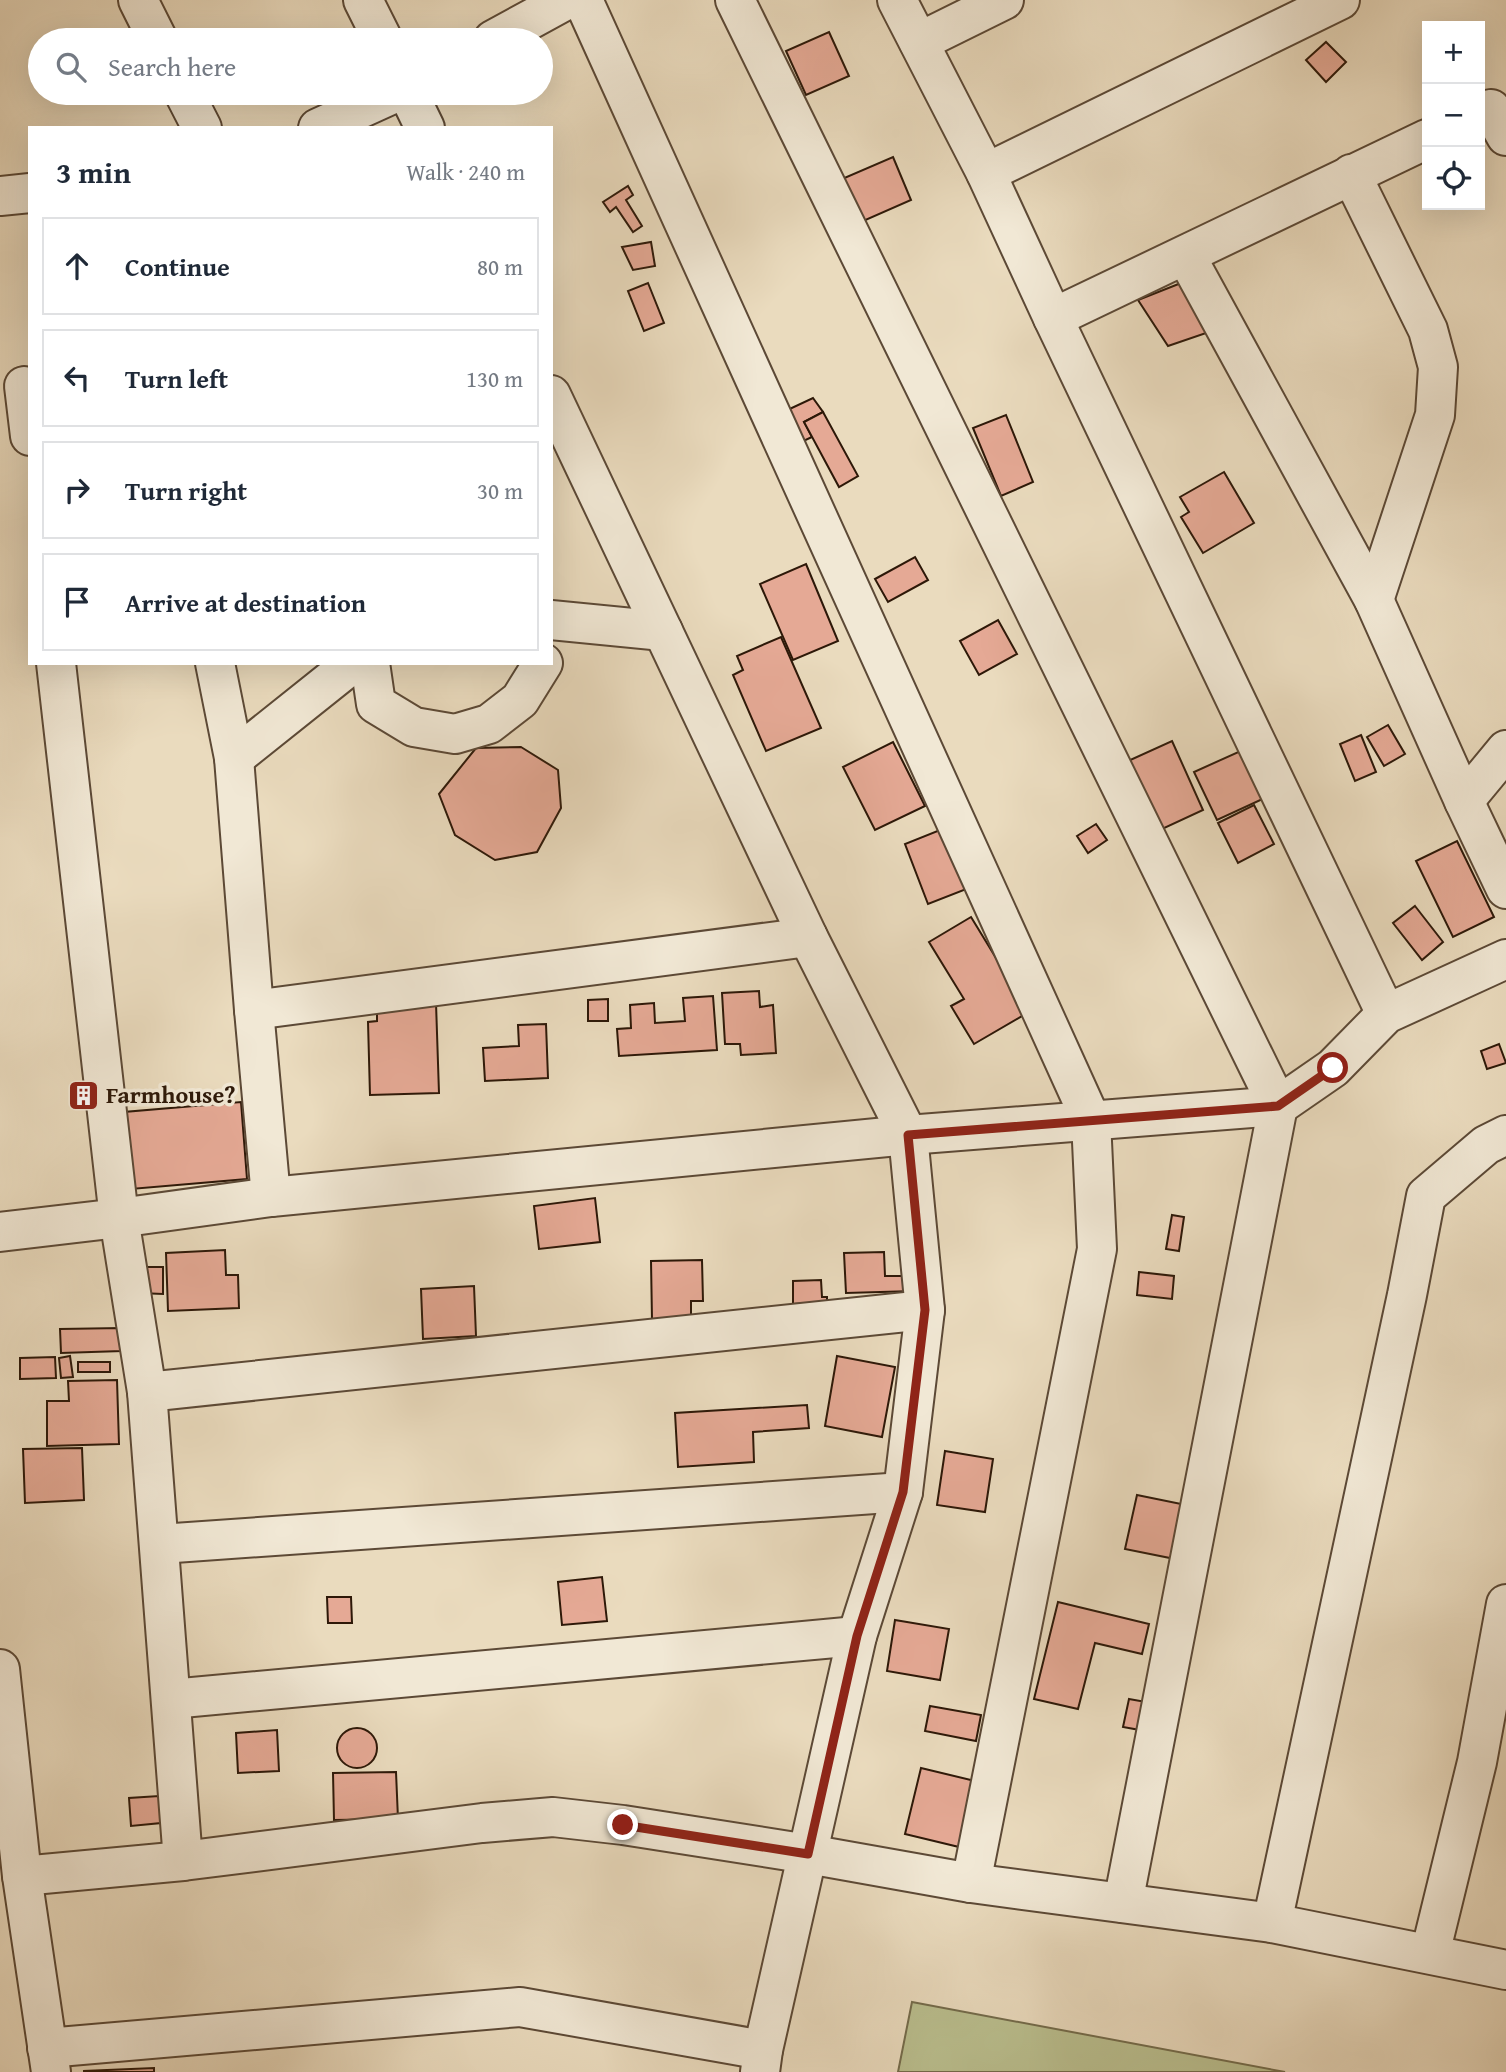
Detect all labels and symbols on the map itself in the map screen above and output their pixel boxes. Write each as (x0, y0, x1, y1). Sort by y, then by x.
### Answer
route start (1317, 1052, 1348, 1083)
place label: Farmhouse? (106, 1077, 235, 1112)
building icon: Farmhouse? (66, 1078, 100, 1112)
route end (607, 1809, 638, 1840)

